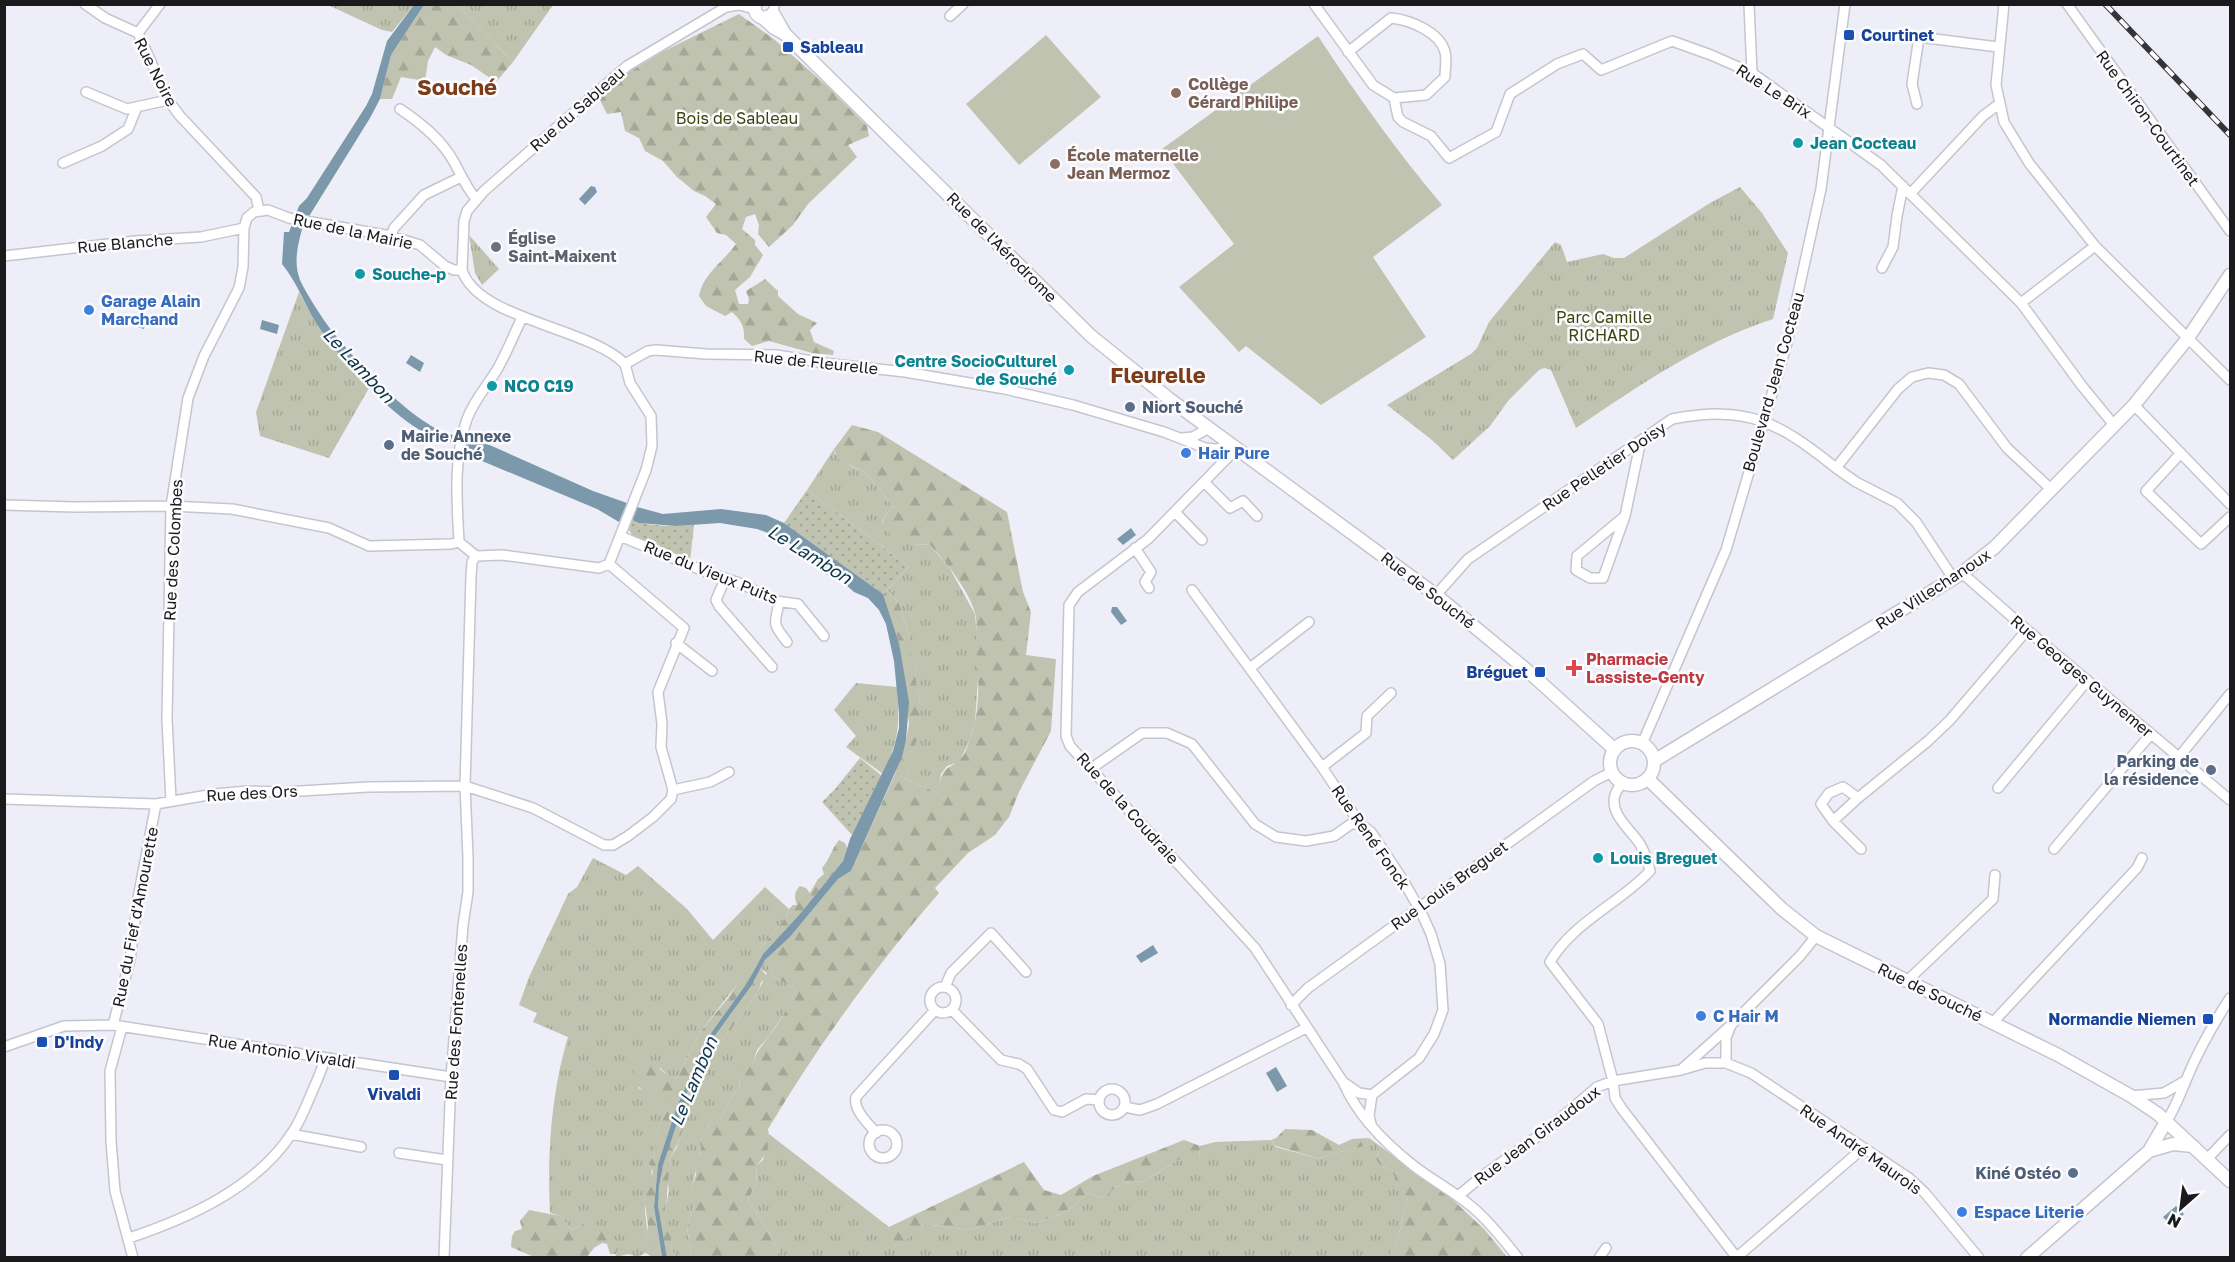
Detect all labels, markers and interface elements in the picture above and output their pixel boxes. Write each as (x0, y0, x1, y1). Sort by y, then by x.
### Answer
place label: Courtinet (1861, 25, 1934, 45)
marker: Courtinet (1842, 28, 1856, 42)
street label: Rue Noire (130, 34, 182, 110)
place label: Sableau (800, 37, 863, 57)
marker: Sableau (781, 40, 795, 54)
street label: Rue Chiron-Courtinet (2092, 46, 2204, 190)
street label: Rue Le Brix (1733, 59, 1816, 123)
street label: Rue du Sableau (525, 62, 629, 156)
district label: Souché (417, 73, 497, 100)
place label: Collège Gérard Philipe (1188, 74, 1298, 112)
marker: Collège Gérard Philipe (1169, 86, 1183, 100)
park label: Bois de Sableau (676, 108, 798, 128)
place label: Jean Cocteau (1810, 133, 1916, 153)
marker: Jean Cocteau (1791, 136, 1805, 150)
place label: École maternelle Jean Mermoz (1067, 145, 1199, 183)
marker: École maternelle Jean Mermoz (1048, 157, 1062, 171)
street label: Rue de l'Aérodrome (943, 188, 1061, 306)
street label: Rue de la Mairie (291, 209, 415, 253)
place label: Église Saint-Maixent (508, 228, 617, 266)
street label: Rue Blanche (76, 229, 174, 257)
marker: Église Saint-Maixent (489, 240, 503, 254)
place label: Souche-p (372, 264, 446, 284)
marker: Souche-p (353, 267, 367, 281)
street label: Boulevard Jean Cocteau (1738, 290, 1808, 474)
place label: Garage Alain Marchand (101, 291, 201, 329)
marker: Garage Alain Marchand (82, 303, 96, 317)
park label: Parc Camille RICHARD (1556, 307, 1652, 345)
water label: Le Lambon (319, 323, 400, 408)
street label: Rue de Fleurelle (753, 346, 879, 378)
place label: Centre SocioCulturel de Souché (895, 351, 1058, 389)
district label: Fleurelle (1110, 361, 1206, 388)
marker: Centre SocioCulturel de Souché (1062, 363, 1076, 377)
place label: NCO C19 (504, 376, 574, 396)
marker: NCO C19 (485, 379, 499, 393)
place label: Niort Souché (1142, 397, 1243, 417)
marker: Niort Souché (1123, 400, 1137, 414)
street label: Rue Pelletier Doisy (1538, 417, 1670, 515)
place label: Mairie Annexe de Souché (401, 426, 511, 464)
marker: Mairie Annexe de Souché (382, 438, 396, 452)
place label: Hair Pure (1198, 443, 1270, 463)
marker: Hair Pure (1179, 446, 1193, 460)
street label: Rue des Colombes (159, 479, 187, 621)
water label: Le Lambon (764, 520, 857, 589)
street label: Rue du Vieux Puits (641, 536, 781, 608)
street label: Rue Villechanoux (1872, 544, 1995, 634)
street label: Rue de Souché (1377, 547, 1479, 633)
street label: Rue Georges Guynemer (2007, 610, 2157, 742)
place label: Pharmacie Lassiste-Genty (1586, 649, 1705, 687)
marker: Pharmacie Lassiste-Genty (1567, 661, 1581, 675)
place label: Bréguet (1466, 662, 1528, 682)
marker: Bréguet (1533, 665, 1547, 679)
street label: Rue de la Coudraie (1073, 748, 1183, 868)
place label: Parking de la résidence (2104, 751, 2199, 789)
marker: Parking de la résidence (2204, 763, 2218, 777)
street label: Rue des Ors (206, 781, 298, 805)
street label: Rue René Fonck (1327, 781, 1415, 893)
street label: Rue du Fief d'Amourette (108, 825, 162, 1009)
street label: Rue Louis Breguet (1387, 836, 1511, 934)
place label: Louis Breguet (1610, 848, 1717, 868)
marker: Louis Breguet (1591, 851, 1605, 865)
street label: Rue des Fontenelles (441, 943, 471, 1101)
street label: Rue de Souché (1874, 958, 1986, 1026)
place label: C Hair M (1713, 1006, 1779, 1026)
marker: C Hair M (1694, 1009, 1708, 1023)
place label: Normandie Niemen (2048, 1009, 2196, 1029)
marker: Normandie Niemen (2201, 1012, 2215, 1026)
street label: Rue Antonio Vivaldi (207, 1029, 357, 1073)
place label: D'Indy (54, 1032, 104, 1052)
water label: Le Lambon (664, 1032, 722, 1129)
marker: D'Indy (35, 1035, 49, 1049)
marker: Vivaldi (387, 1068, 401, 1082)
street label: Rue Jean Giraudoux (1470, 1081, 1604, 1189)
place label: Vivaldi (367, 1084, 421, 1104)
street label: Rue André Maurois (1796, 1099, 1926, 1199)
place label: Kiné Ostéo (1975, 1163, 2061, 1183)
marker: Kiné Ostéo (2066, 1166, 2080, 1180)
north arrow (2151, 1178, 2211, 1238)
place label: Espace Literie (1974, 1202, 2084, 1222)
marker: Espace Literie (1955, 1205, 1969, 1219)
text: N (2164, 1210, 2184, 1233)

